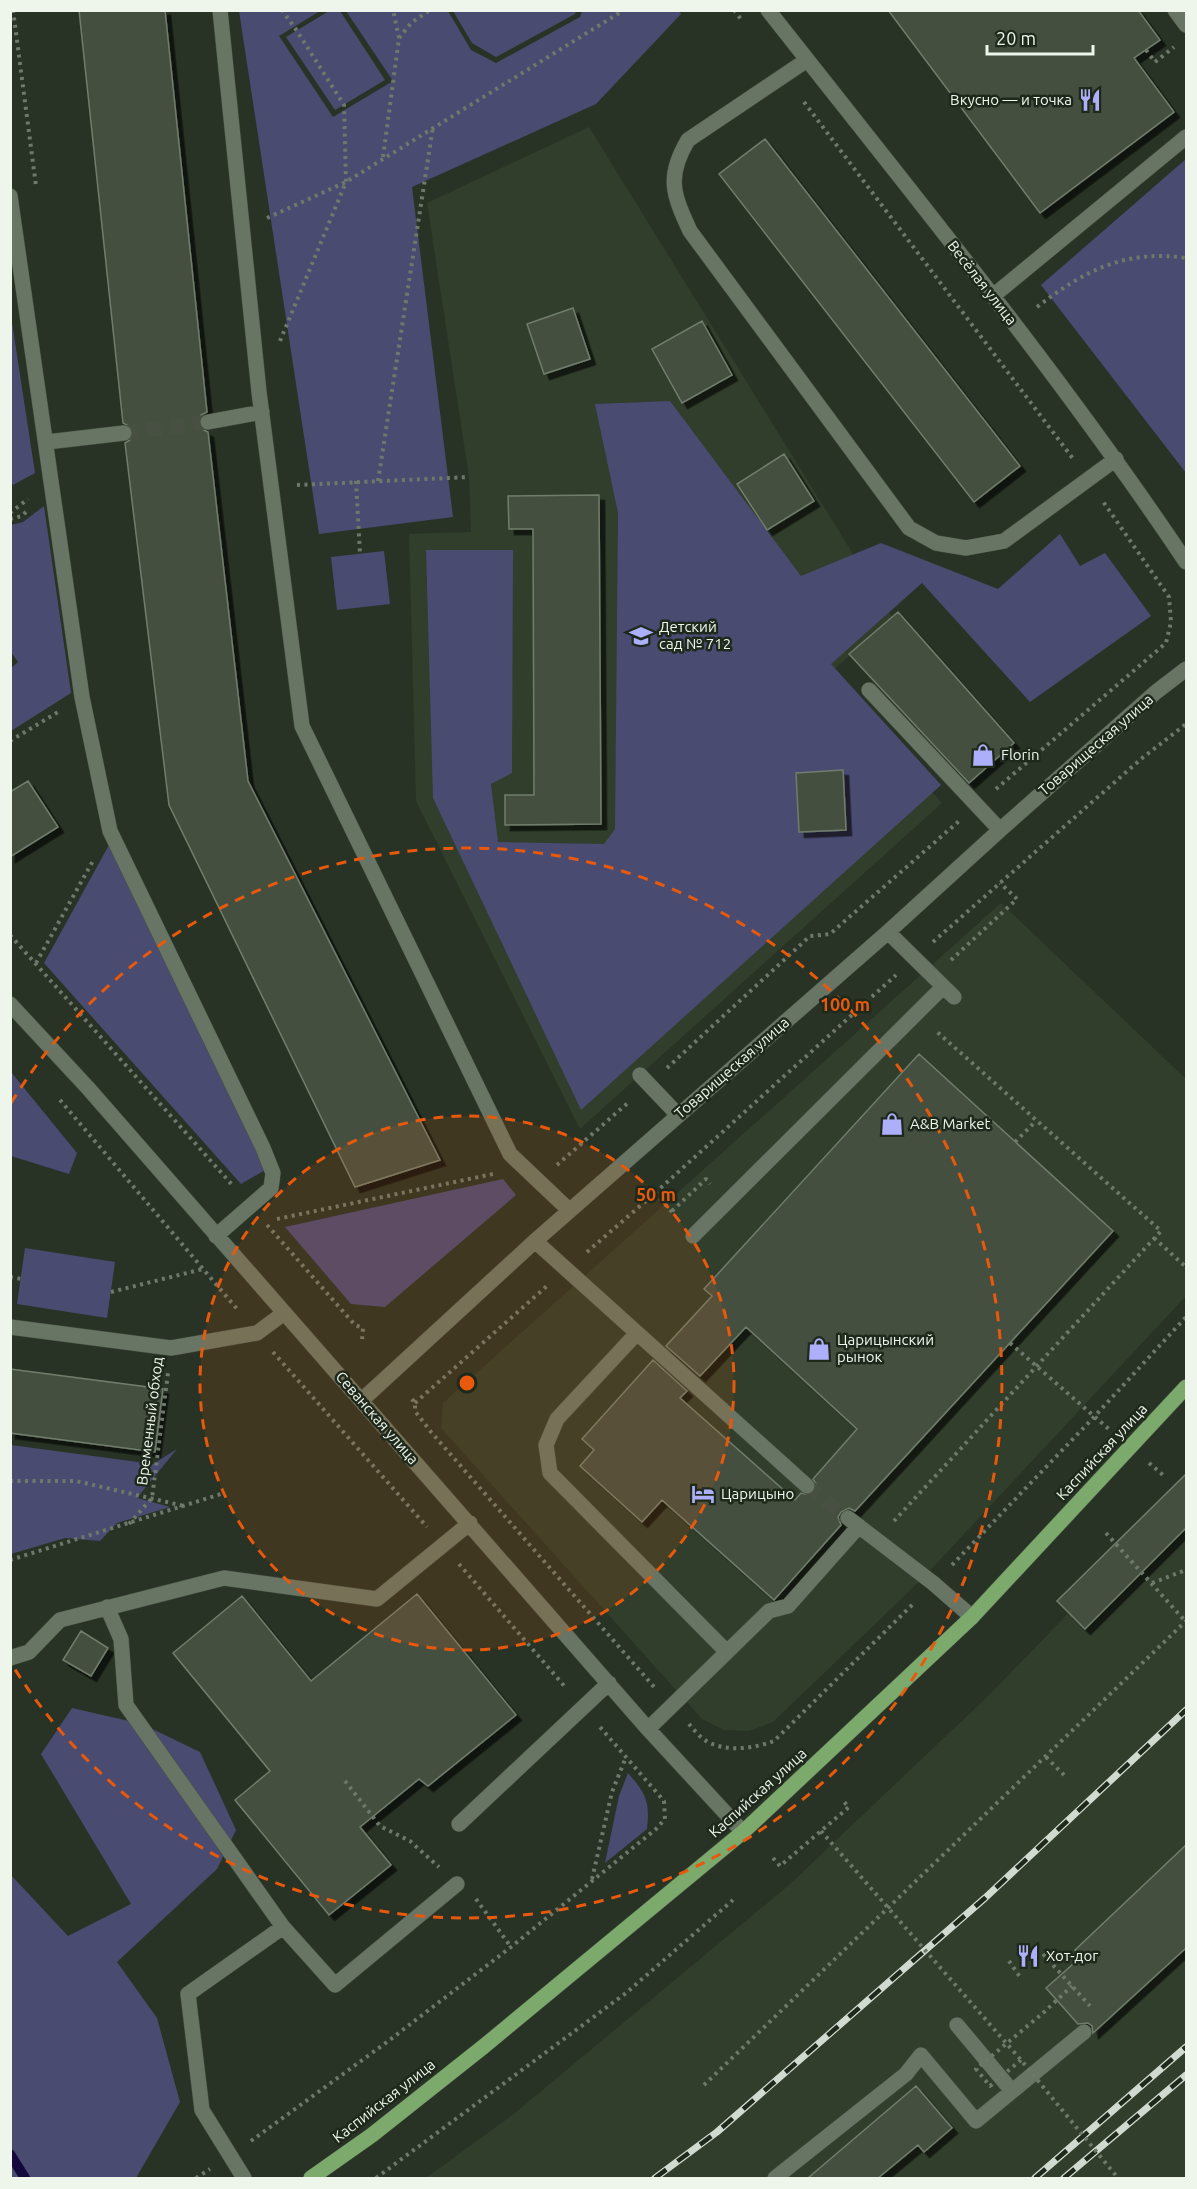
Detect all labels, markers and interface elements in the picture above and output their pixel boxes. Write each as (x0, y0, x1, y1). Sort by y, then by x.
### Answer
scale bar (987, 18, 1094, 56)
text: 20 m (996, 28, 1036, 48)
restaurant icon: Вкусно — и точка (1077, 87, 1103, 113)
place label: Вкусно — и точка (950, 91, 1072, 108)
street label: Весёлая улица (944, 237, 1021, 328)
place label: Детский сад № 712 (659, 618, 731, 652)
school or university icon: Детский сад № 712 (628, 623, 654, 649)
street label: Товарищеская улица (1035, 690, 1156, 799)
shop icon: Florin (970, 742, 996, 768)
place label: Florin (1001, 746, 1040, 763)
text: 100 m (820, 994, 870, 1014)
street label: Товарищеская улица (671, 1013, 792, 1122)
shop icon: A&B Market (879, 1111, 905, 1137)
place label: A&B Market (910, 1115, 991, 1132)
text: 50 m (636, 1184, 676, 1204)
place label: Царицынский рынок (837, 1331, 934, 1365)
shop icon: Царицынский рынок (806, 1336, 832, 1362)
street label: Временный обход (133, 1356, 166, 1486)
street label: Севанская улица (333, 1368, 422, 1467)
centre of rings (457, 1373, 477, 1393)
street label: Каспийская улица (1053, 1400, 1151, 1503)
hotel icon: Царицыно (690, 1481, 716, 1507)
place label: Царицыно (721, 1485, 794, 1502)
street label: Каспийская улица (705, 1744, 810, 1841)
restaurant icon: Хот-дог (1015, 1943, 1041, 1969)
place label: Хот-дог (1046, 1947, 1098, 1964)
street label: Каспийская улица (329, 2055, 438, 2146)

